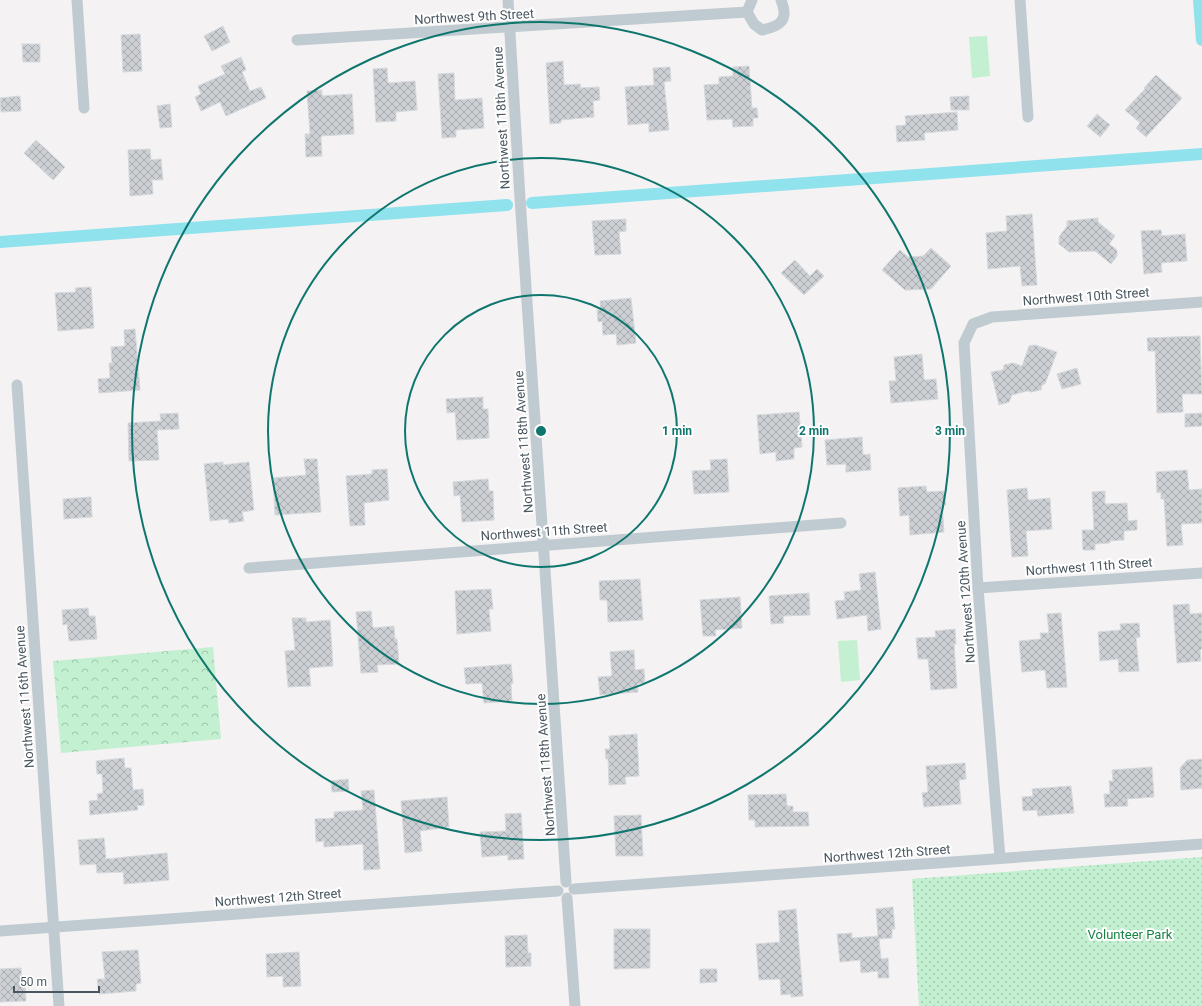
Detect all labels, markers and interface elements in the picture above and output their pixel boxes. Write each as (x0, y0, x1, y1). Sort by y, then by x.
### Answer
street label: Northwest 9th Street (414, 6, 534, 27)
street label: Northwest 118th Avenue (490, 46, 513, 190)
street label: Northwest 10th Street (1022, 285, 1150, 308)
street label: Northwest 118th Avenue (511, 370, 536, 514)
centre of rings (534, 424, 548, 438)
text: 1 min (662, 424, 692, 438)
text: 2 min (799, 424, 829, 438)
text: 3 min (935, 424, 965, 438)
street label: Northwest 11th Street (480, 520, 608, 543)
street label: Northwest 120th Avenue (953, 520, 978, 664)
street label: Northwest 11th Street (1025, 555, 1153, 578)
street label: Northwest 116th Avenue (12, 625, 37, 769)
street label: Northwest 118th Avenue (533, 693, 558, 837)
street label: Northwest 12th Street (823, 842, 951, 865)
street label: Northwest 12th Street (214, 886, 342, 909)
park label: Volunteer Park (1088, 927, 1173, 942)
scale bar (14, 968, 99, 994)
text: 50 m (20, 975, 47, 989)

